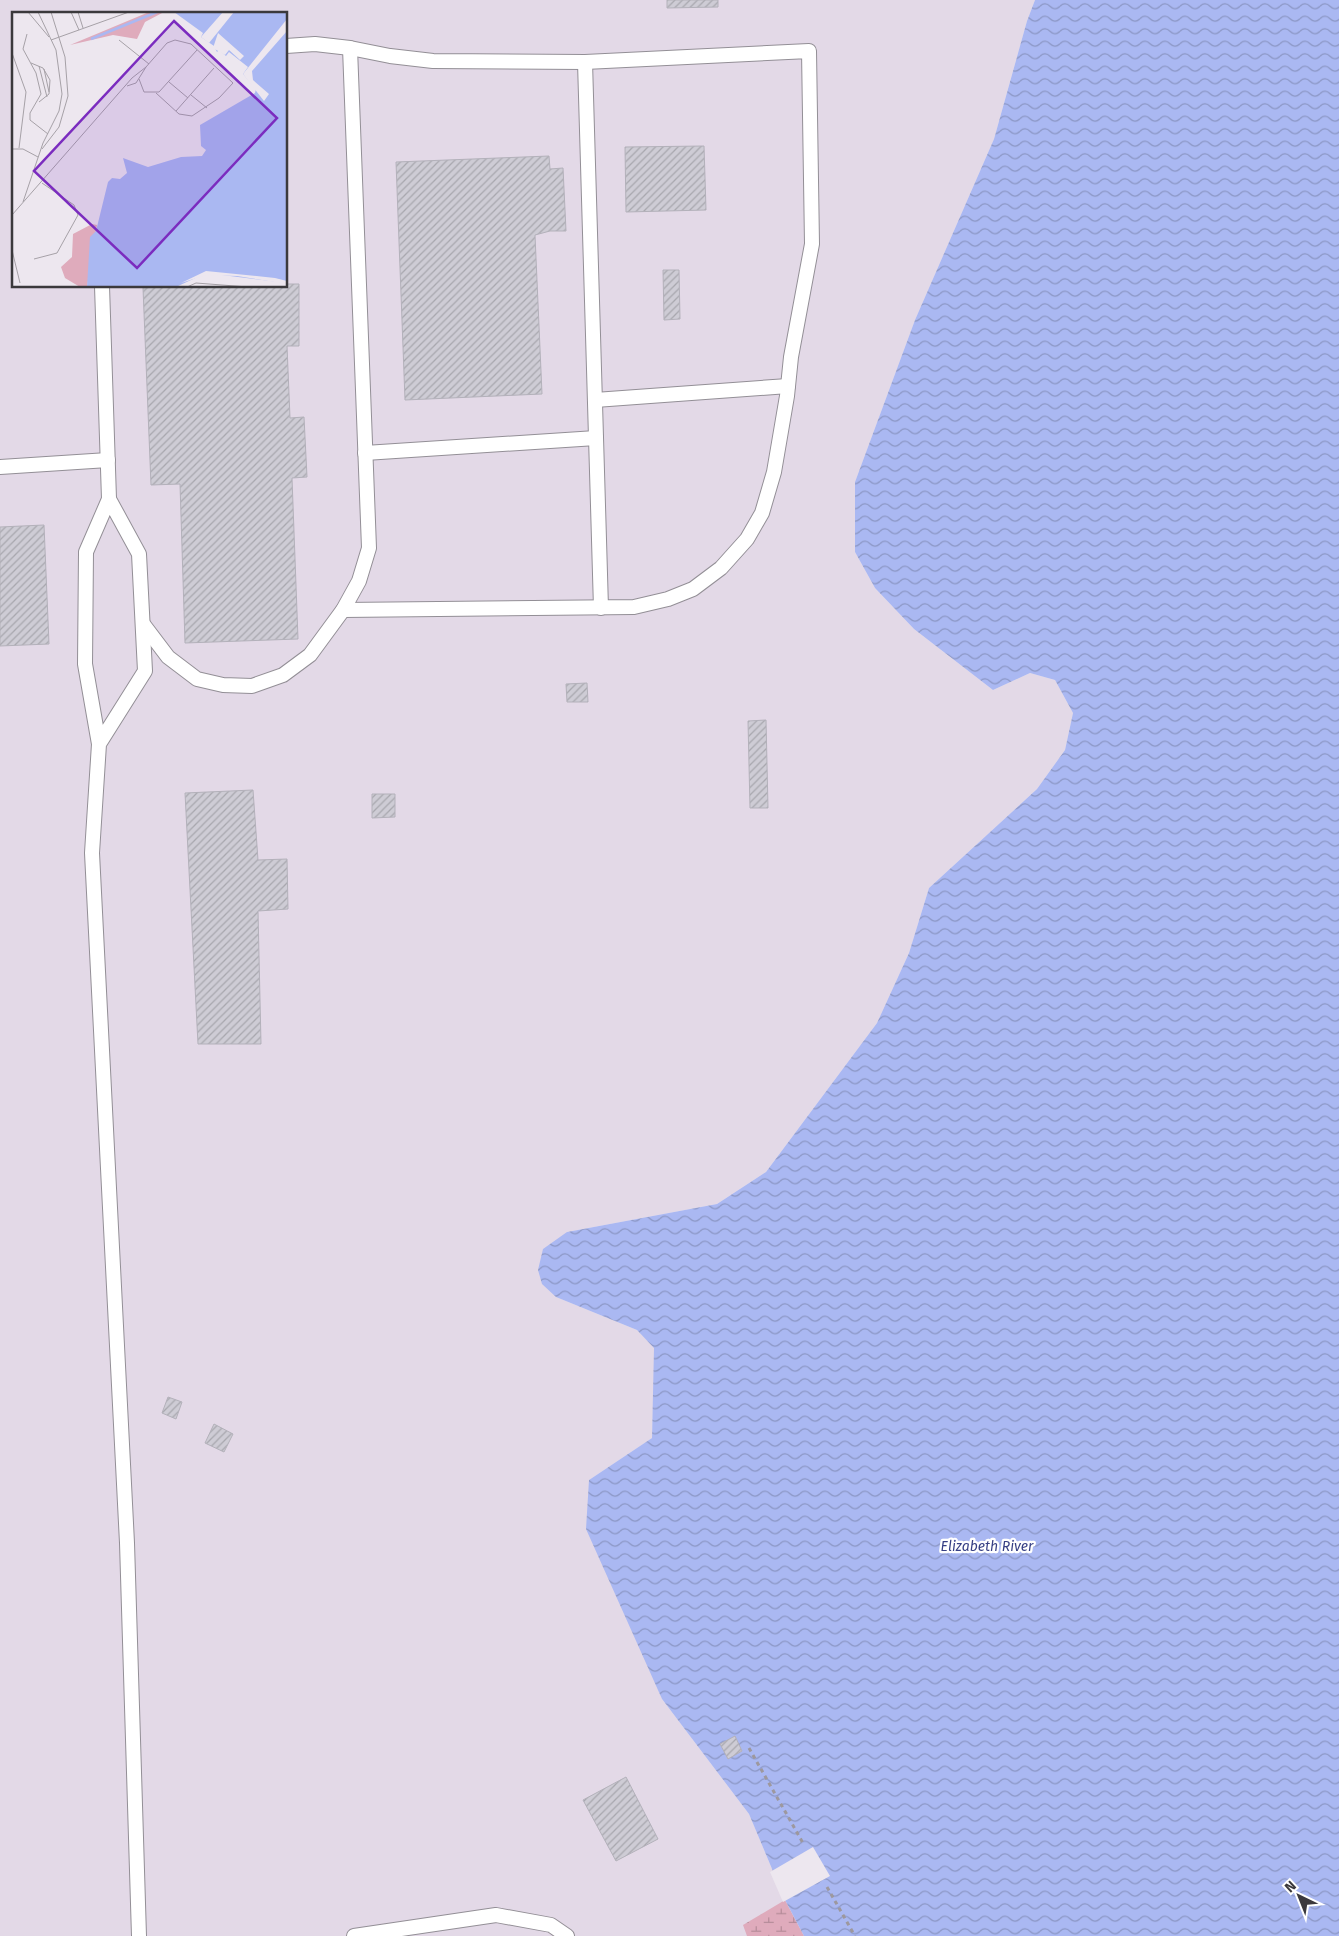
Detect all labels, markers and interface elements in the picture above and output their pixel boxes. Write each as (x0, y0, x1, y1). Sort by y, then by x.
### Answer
inset map (12, 12, 288, 288)
water label: Elizabeth River (941, 1538, 1034, 1555)
north arrow (1274, 1871, 1324, 1921)
text: N (1281, 1877, 1300, 1896)

